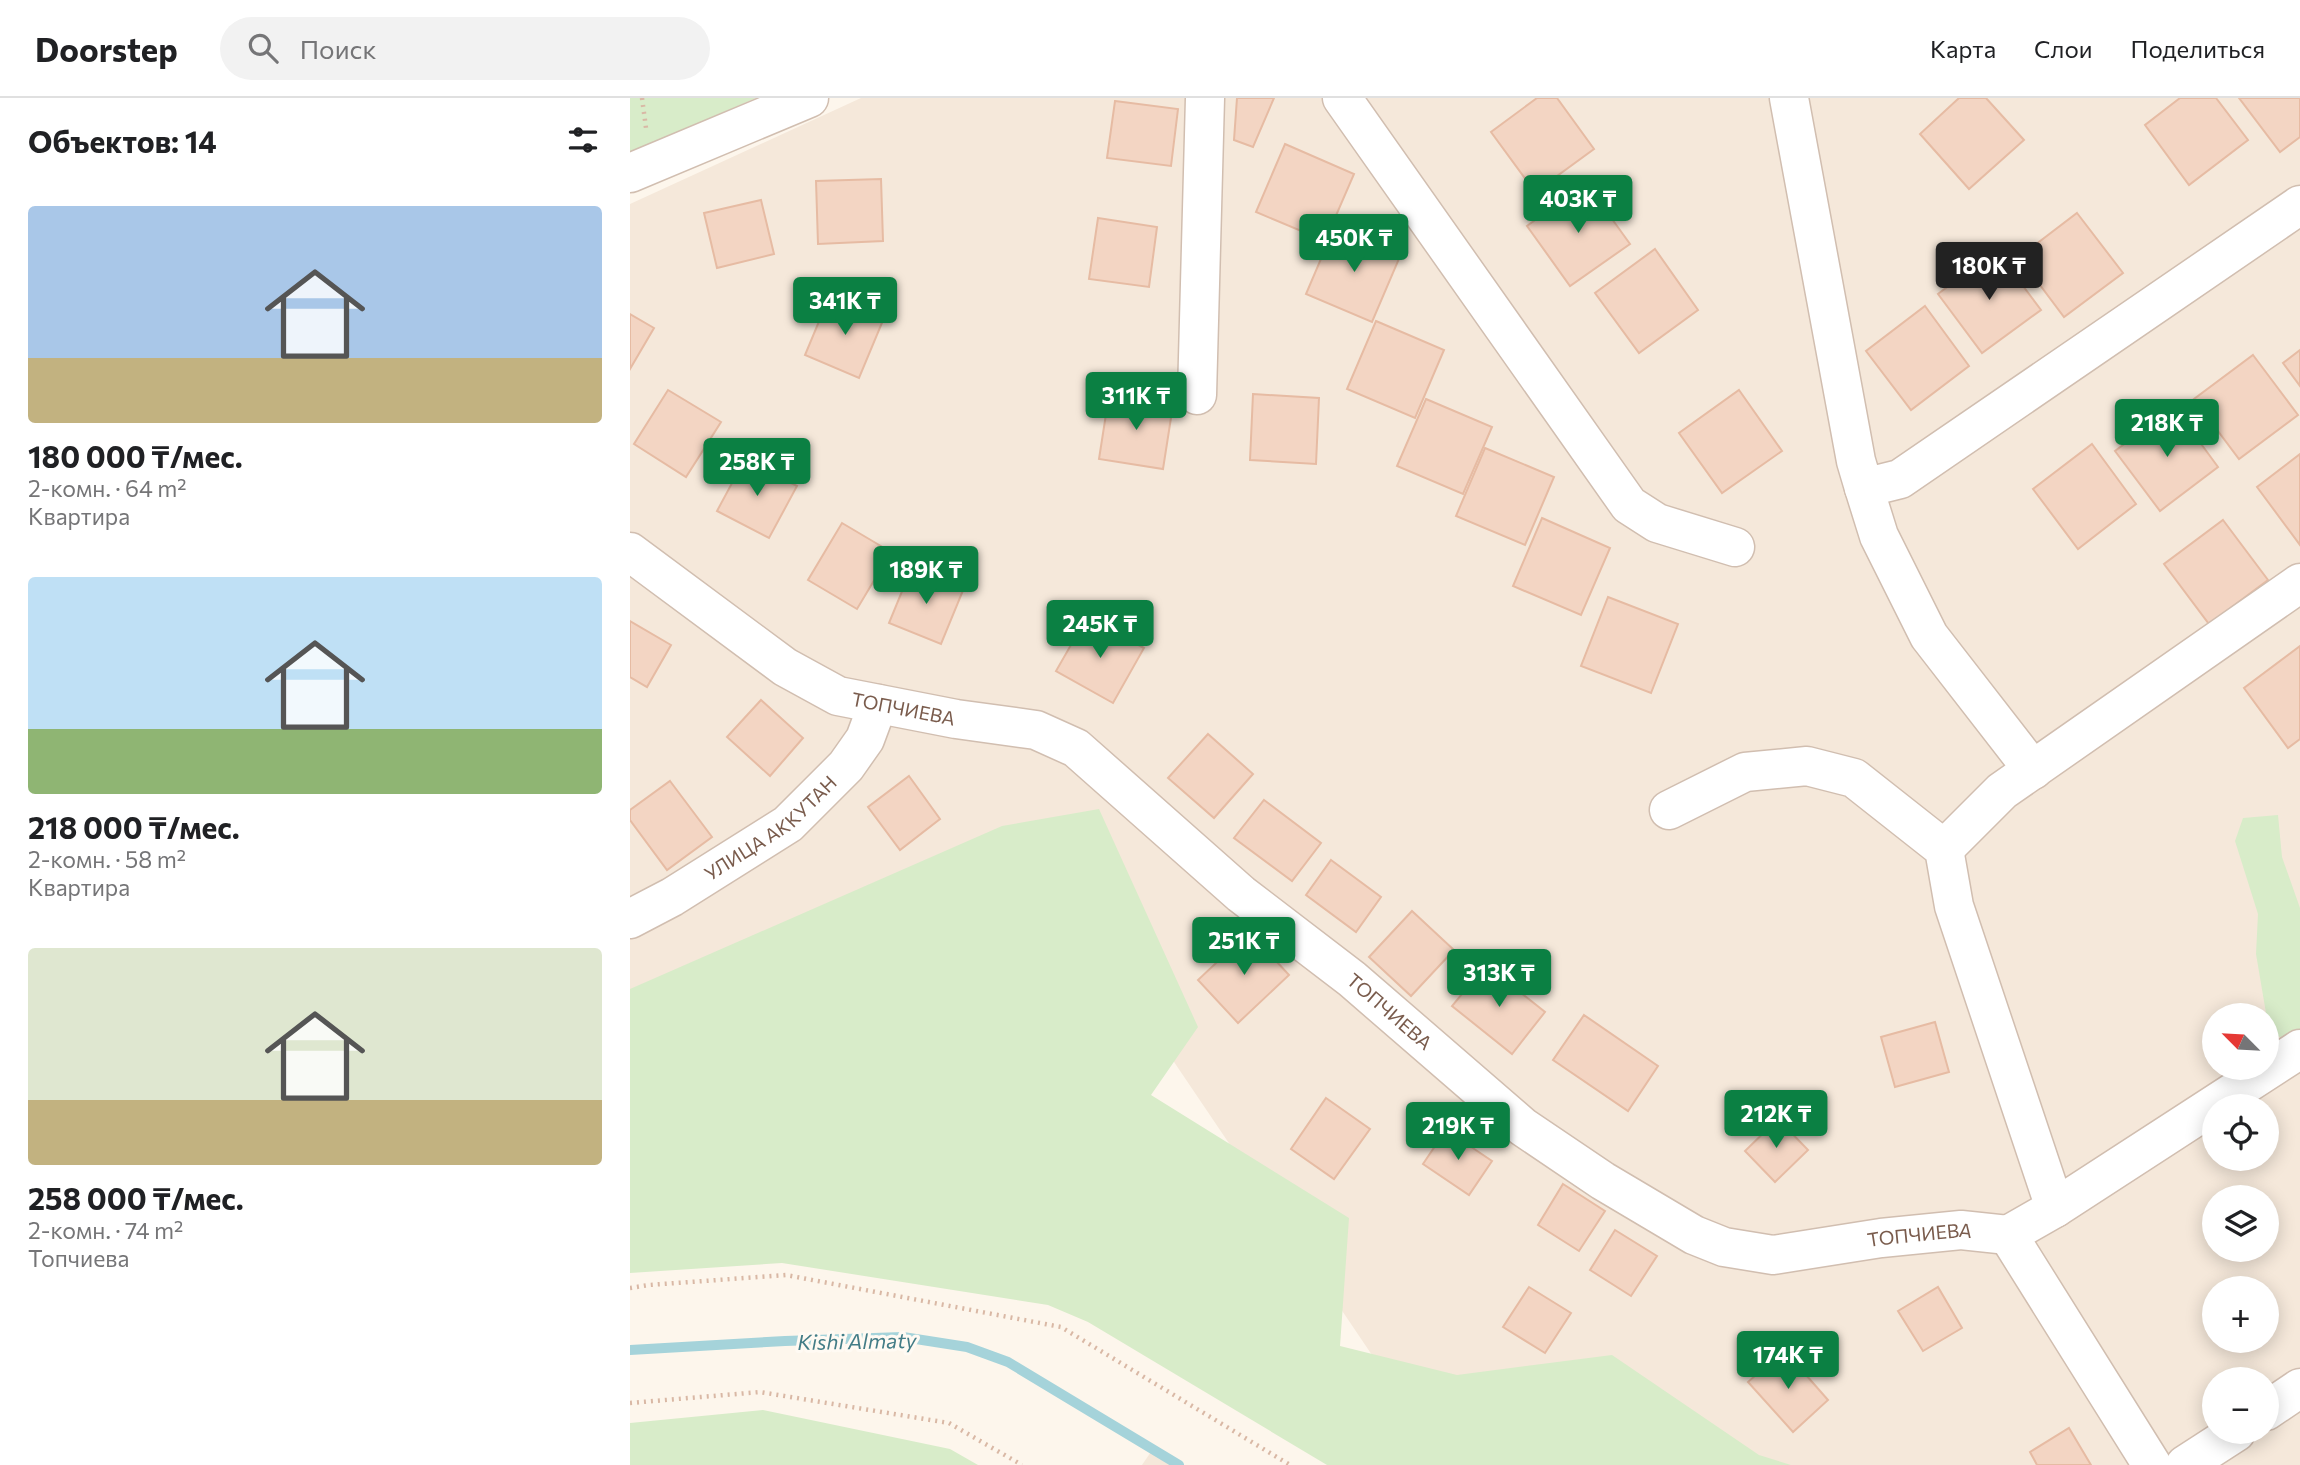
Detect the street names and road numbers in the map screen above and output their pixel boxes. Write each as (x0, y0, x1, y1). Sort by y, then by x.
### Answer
street label: ТОПЧИЕВА (850, 687, 957, 730)
street label: УЛИЦА АККУТАН (700, 770, 841, 885)
street label: ТОПЧИЕВА (1343, 968, 1437, 1054)
street label: ТОПЧИЕВА (1866, 1218, 1973, 1251)

